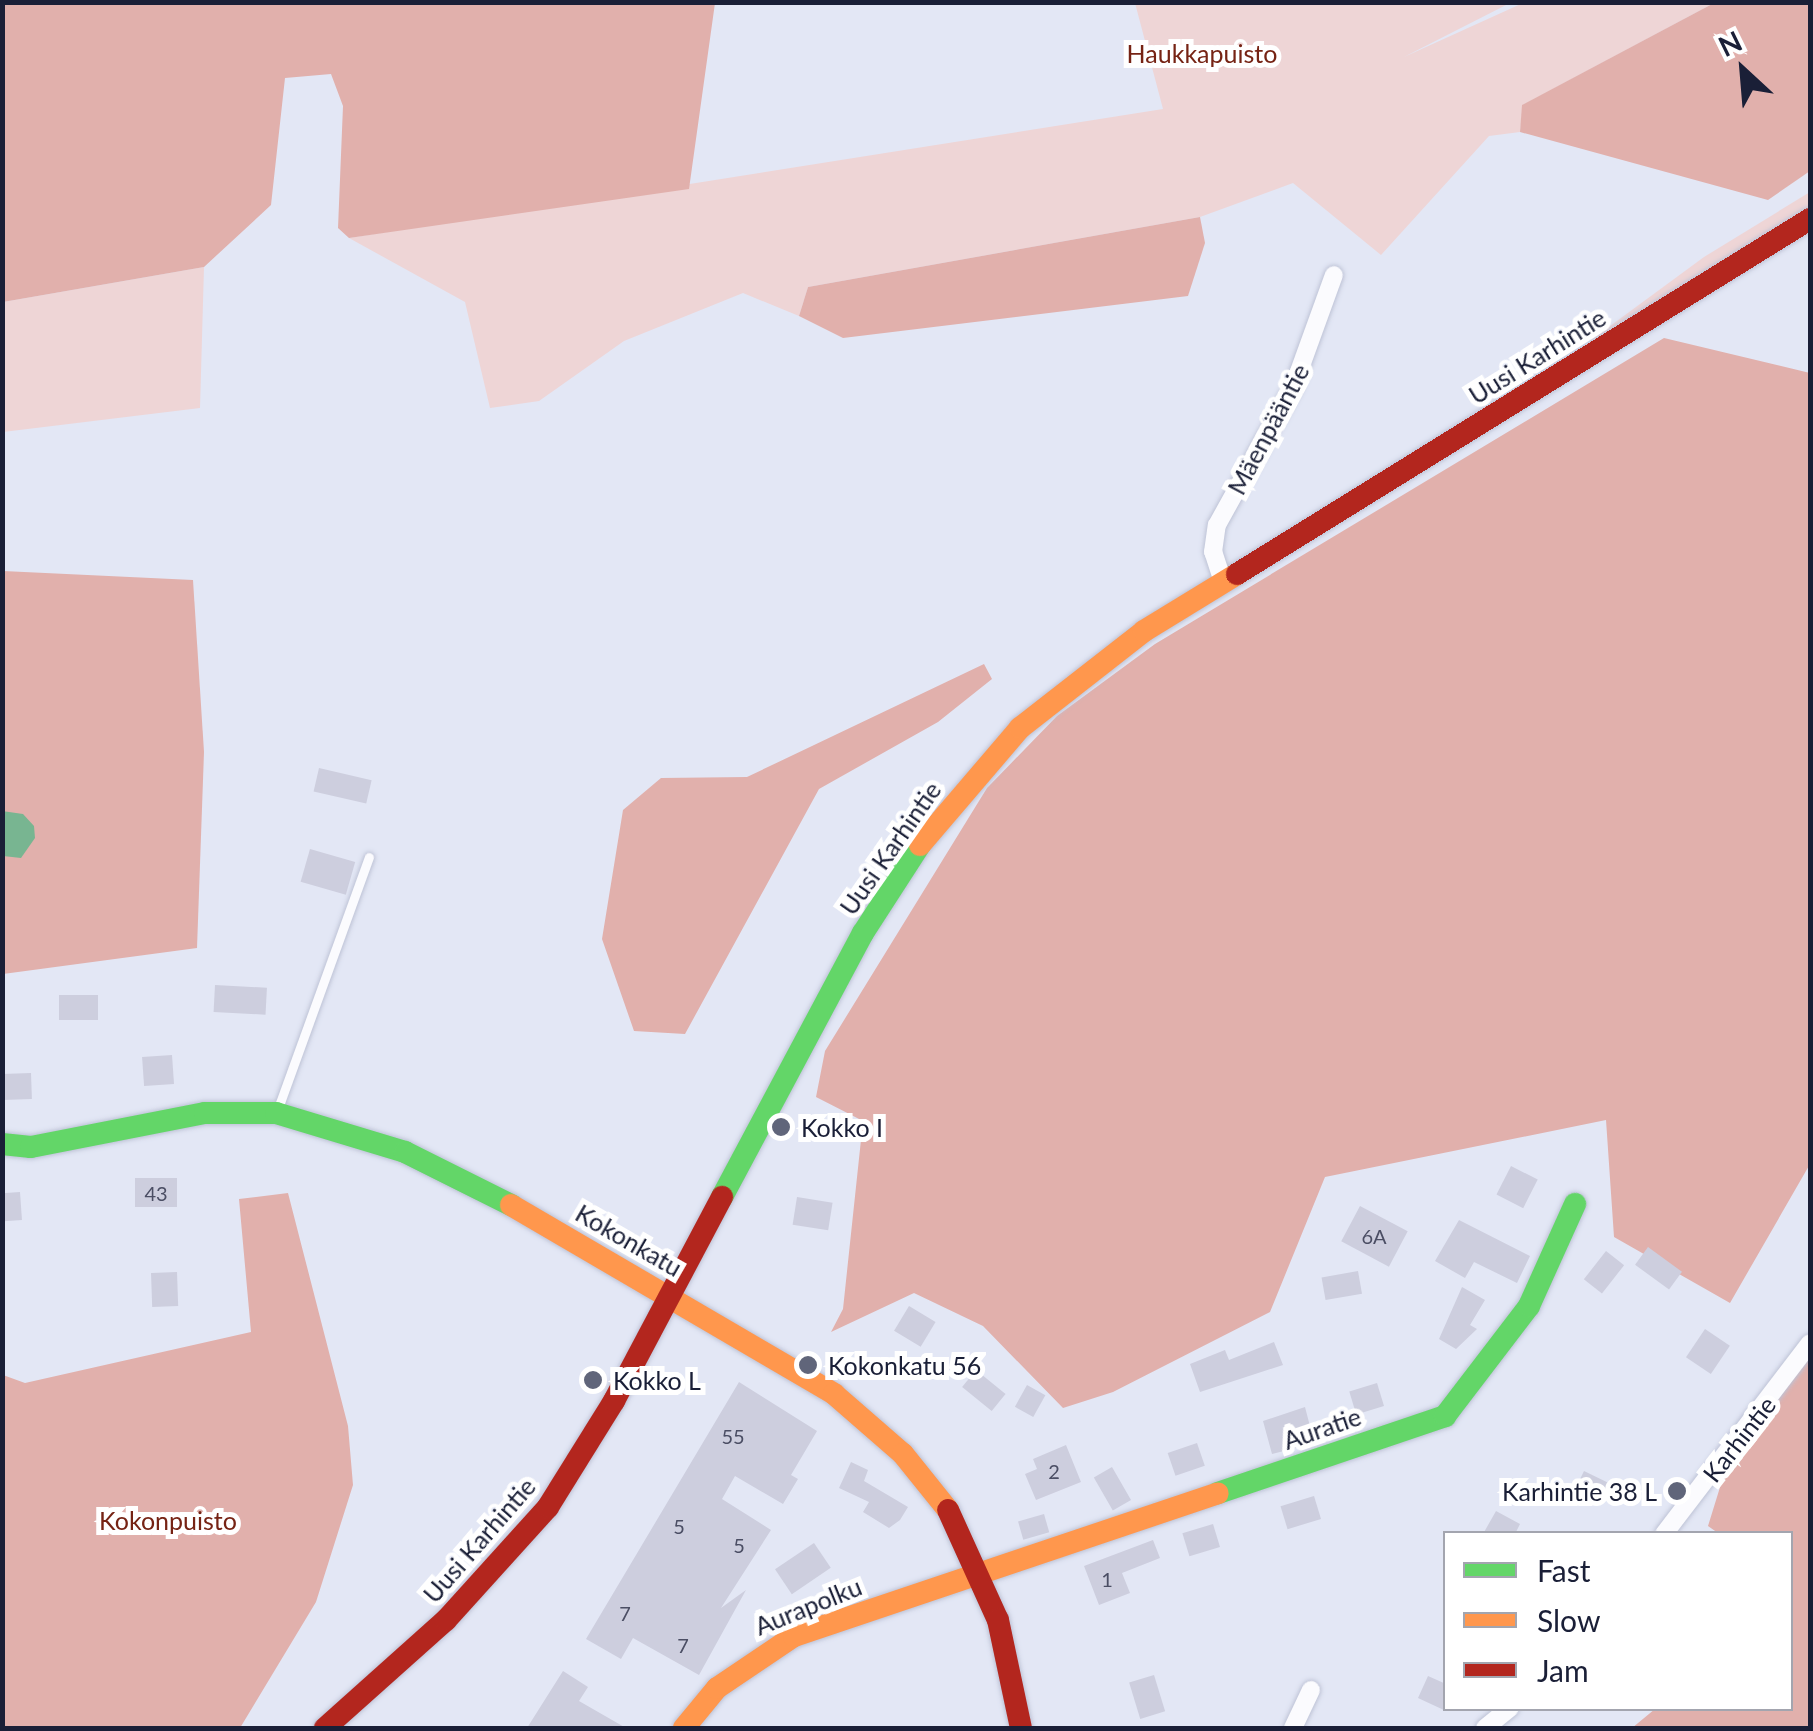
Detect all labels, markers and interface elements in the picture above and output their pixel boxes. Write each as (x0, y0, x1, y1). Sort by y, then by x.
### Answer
north arrow (1693, 20, 1793, 120)
text: N (1713, 23, 1747, 63)
park label: Haukkapuisto (1127, 38, 1277, 68)
street label: Uusi Karhintie (1463, 302, 1611, 410)
street label: Mäenpääntie (1221, 359, 1315, 499)
street label: Uusi Karhintie (833, 776, 947, 920)
place label: Kokko I (801, 1112, 883, 1142)
marker: Kokko I (770, 1116, 792, 1138)
house number: 43 (144, 1181, 168, 1205)
street label: Kokonkatu (571, 1198, 687, 1282)
house number: 6A (1361, 1224, 1387, 1248)
place label: Kokonkatu 56 (828, 1350, 981, 1380)
marker: Kokonkatu 56 (797, 1354, 819, 1376)
place label: Kokko L (613, 1365, 701, 1395)
marker: Kokko L (582, 1369, 604, 1391)
street label: Karhintie (1696, 1390, 1782, 1488)
street label: Auratie (1279, 1401, 1365, 1455)
house number: 55 (721, 1424, 745, 1448)
house number: 2 (1048, 1459, 1060, 1483)
street label: Uusi Karhintie (417, 1471, 541, 1609)
place label: Karhintie 38 L (1502, 1476, 1657, 1506)
marker: Karhintie 38 L (1666, 1480, 1688, 1502)
park label: Kokonpuisto (99, 1505, 237, 1535)
house number: 5 (673, 1514, 685, 1538)
legend (1443, 1531, 1793, 1711)
house number: 5 (733, 1533, 745, 1557)
text: Fast (1537, 1552, 1591, 1588)
house number: 1 (1101, 1567, 1113, 1591)
street label: Aurapolku (750, 1571, 866, 1641)
house number: 7 (619, 1601, 631, 1625)
text: Slow (1537, 1602, 1600, 1638)
house number: 7 (677, 1633, 689, 1657)
text: Jam (1537, 1652, 1589, 1688)

